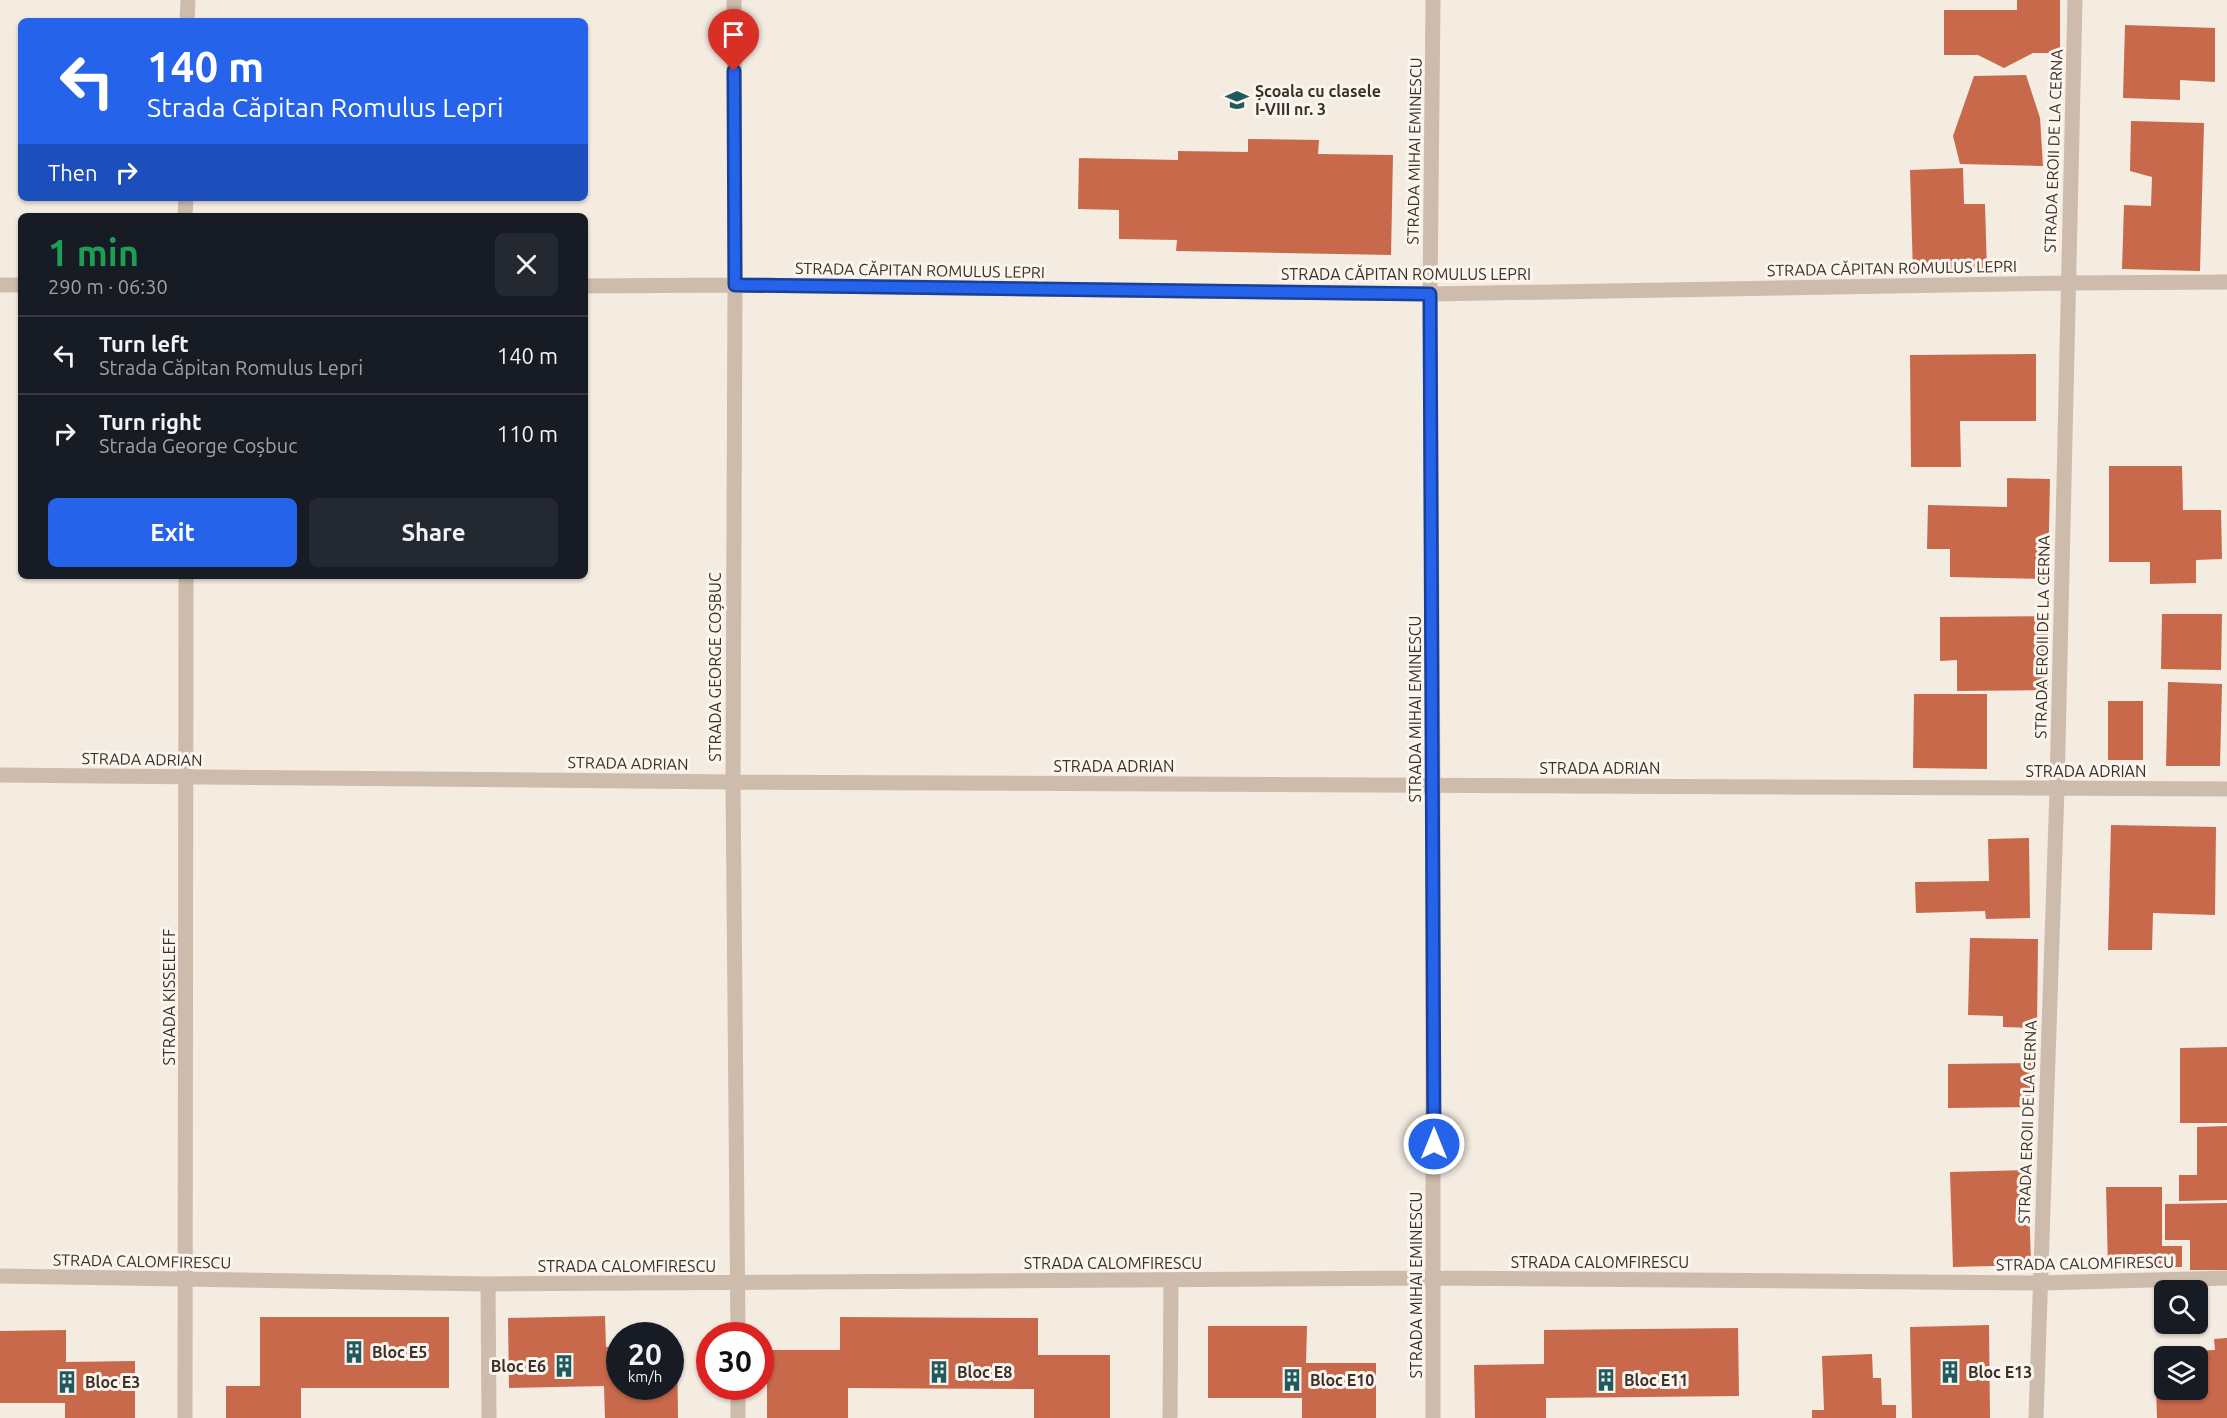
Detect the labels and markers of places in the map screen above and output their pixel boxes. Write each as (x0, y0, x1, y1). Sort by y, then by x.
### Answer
pin (708, 9, 759, 71)
place label: Școala cu clasele I-VIII nr. 3 (1255, 82, 1381, 118)
school or university icon: Școala cu clasele I-VIII nr. 3 (1224, 87, 1250, 113)
building icon: Bloc E5 (341, 1339, 367, 1365)
place label: Bloc E5 (372, 1343, 427, 1361)
building icon: Bloc E6 (551, 1353, 577, 1379)
place label: Bloc E6 (491, 1357, 546, 1375)
building icon: Bloc E8 (926, 1359, 952, 1385)
building icon: Bloc E13 (1937, 1359, 1963, 1385)
place label: Bloc E8 (957, 1363, 1012, 1381)
place label: Bloc E13 (1968, 1363, 2032, 1381)
building icon: Bloc E10 (1279, 1367, 1305, 1393)
building icon: Bloc E11 (1593, 1367, 1619, 1393)
building icon: Bloc E3 (54, 1369, 80, 1395)
place label: Bloc E10 (1310, 1371, 1374, 1389)
place label: Bloc E11 (1624, 1371, 1688, 1389)
place label: Bloc E3 (85, 1373, 140, 1391)

